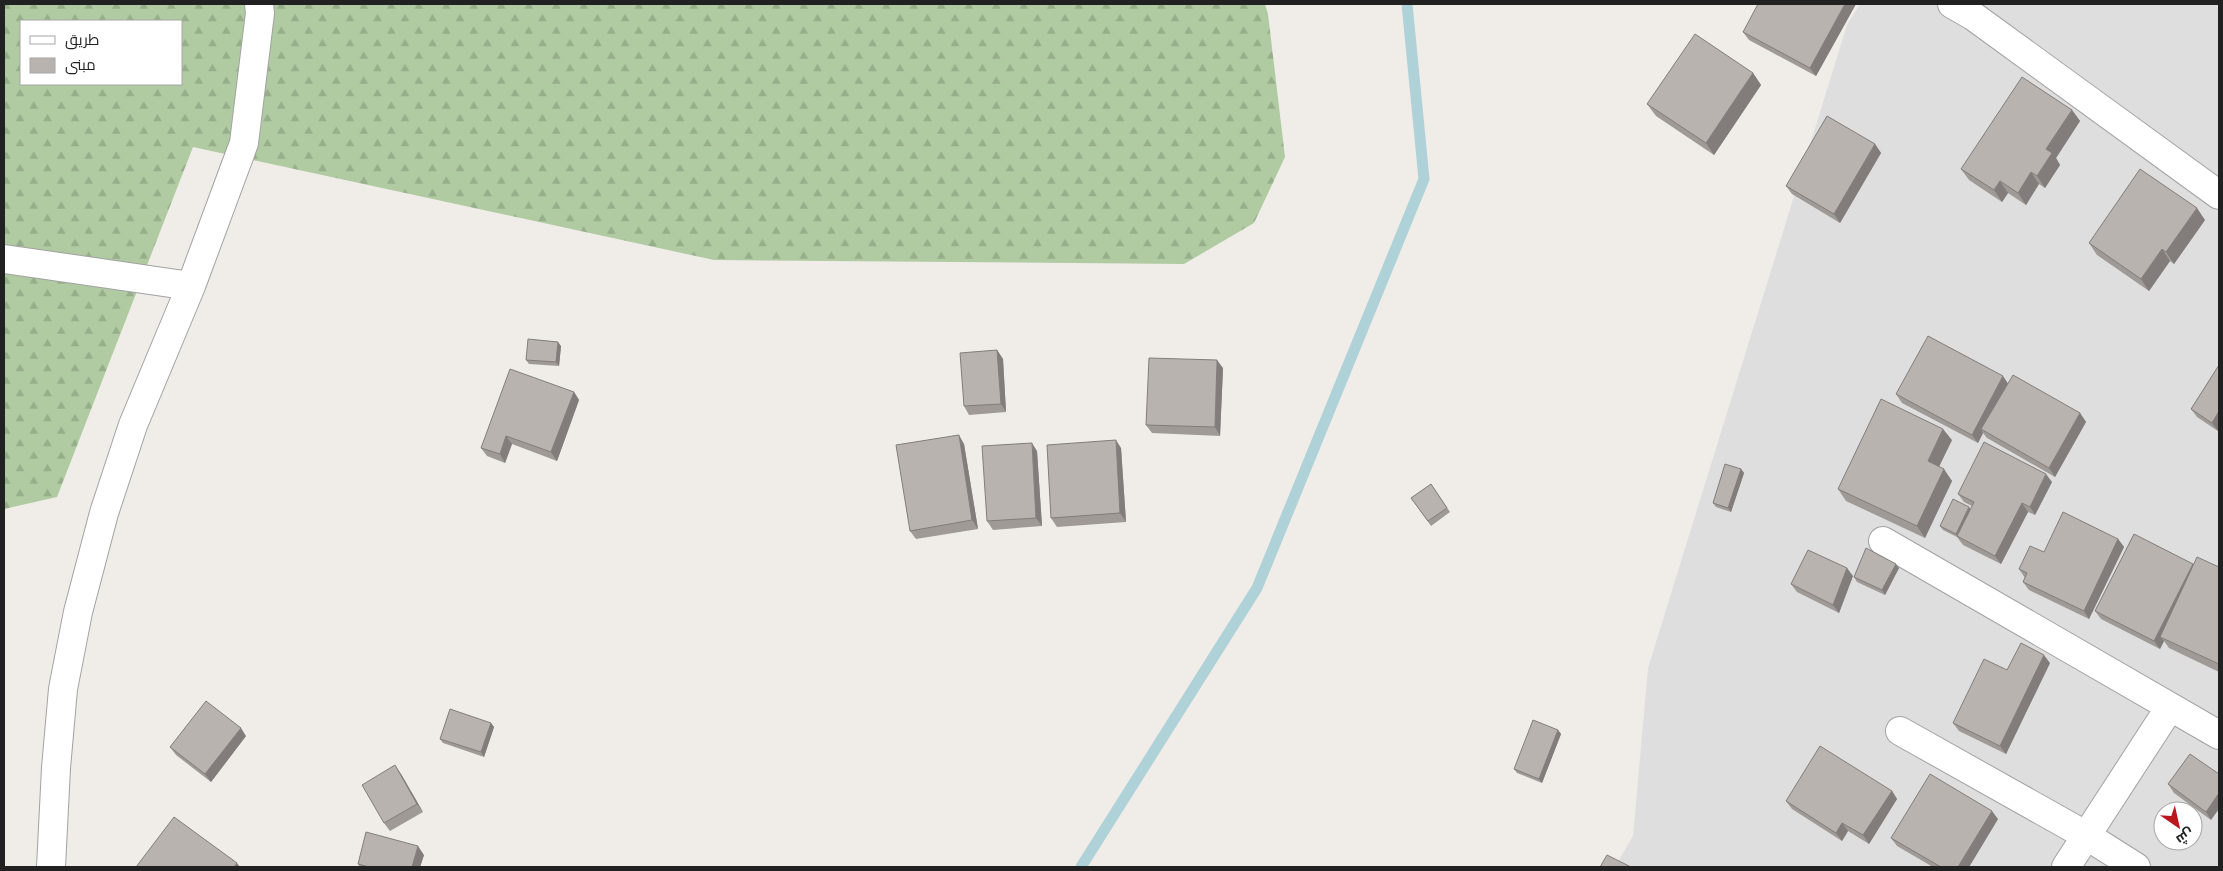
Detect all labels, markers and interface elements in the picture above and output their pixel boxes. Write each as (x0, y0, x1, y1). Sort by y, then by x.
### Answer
legend (20, 20, 182, 85)
text: طريق (65, 30, 99, 50)
text: مبنى (65, 55, 96, 75)
north arrow (2153, 801, 2203, 851)
text: ش (2173, 824, 2198, 849)

